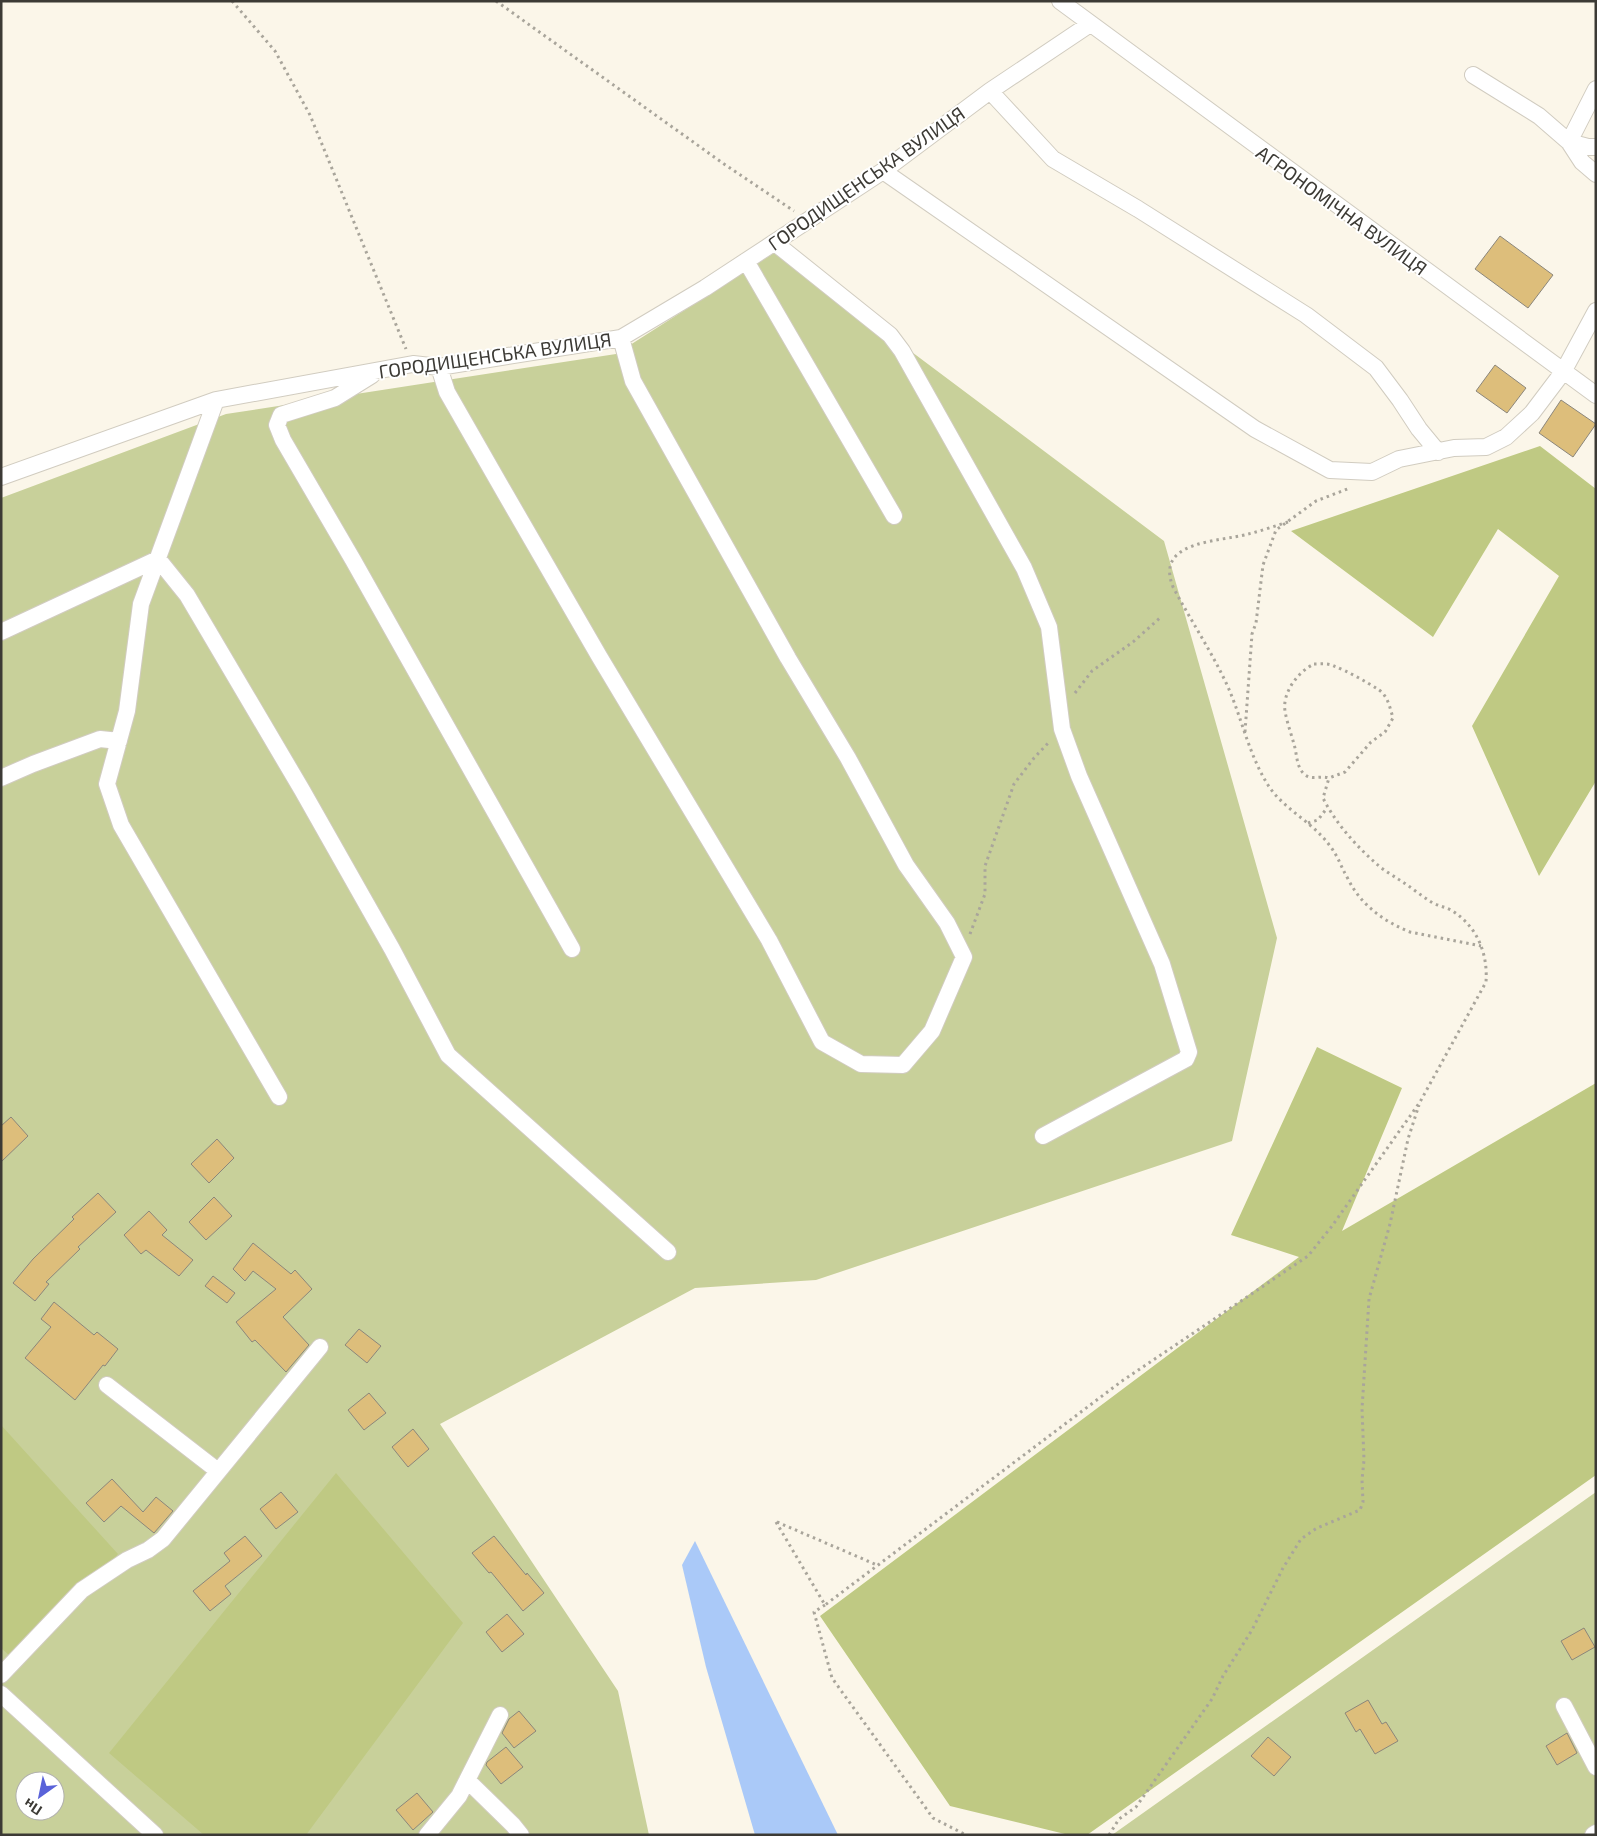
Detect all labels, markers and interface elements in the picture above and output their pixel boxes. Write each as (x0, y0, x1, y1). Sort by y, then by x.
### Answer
street label: ГОРОДИЩЕНСЬКА ВУЛИЦЯ (763, 101, 969, 255)
street label: АГРОНОМІЧНА ВУЛИЦЯ (1252, 140, 1432, 280)
street label: ГОРОДИЩЕНСЬКА ВУЛИЦЯ (377, 327, 613, 383)
north arrow (15, 1771, 65, 1821)
text: Пн (20, 1795, 45, 1819)

